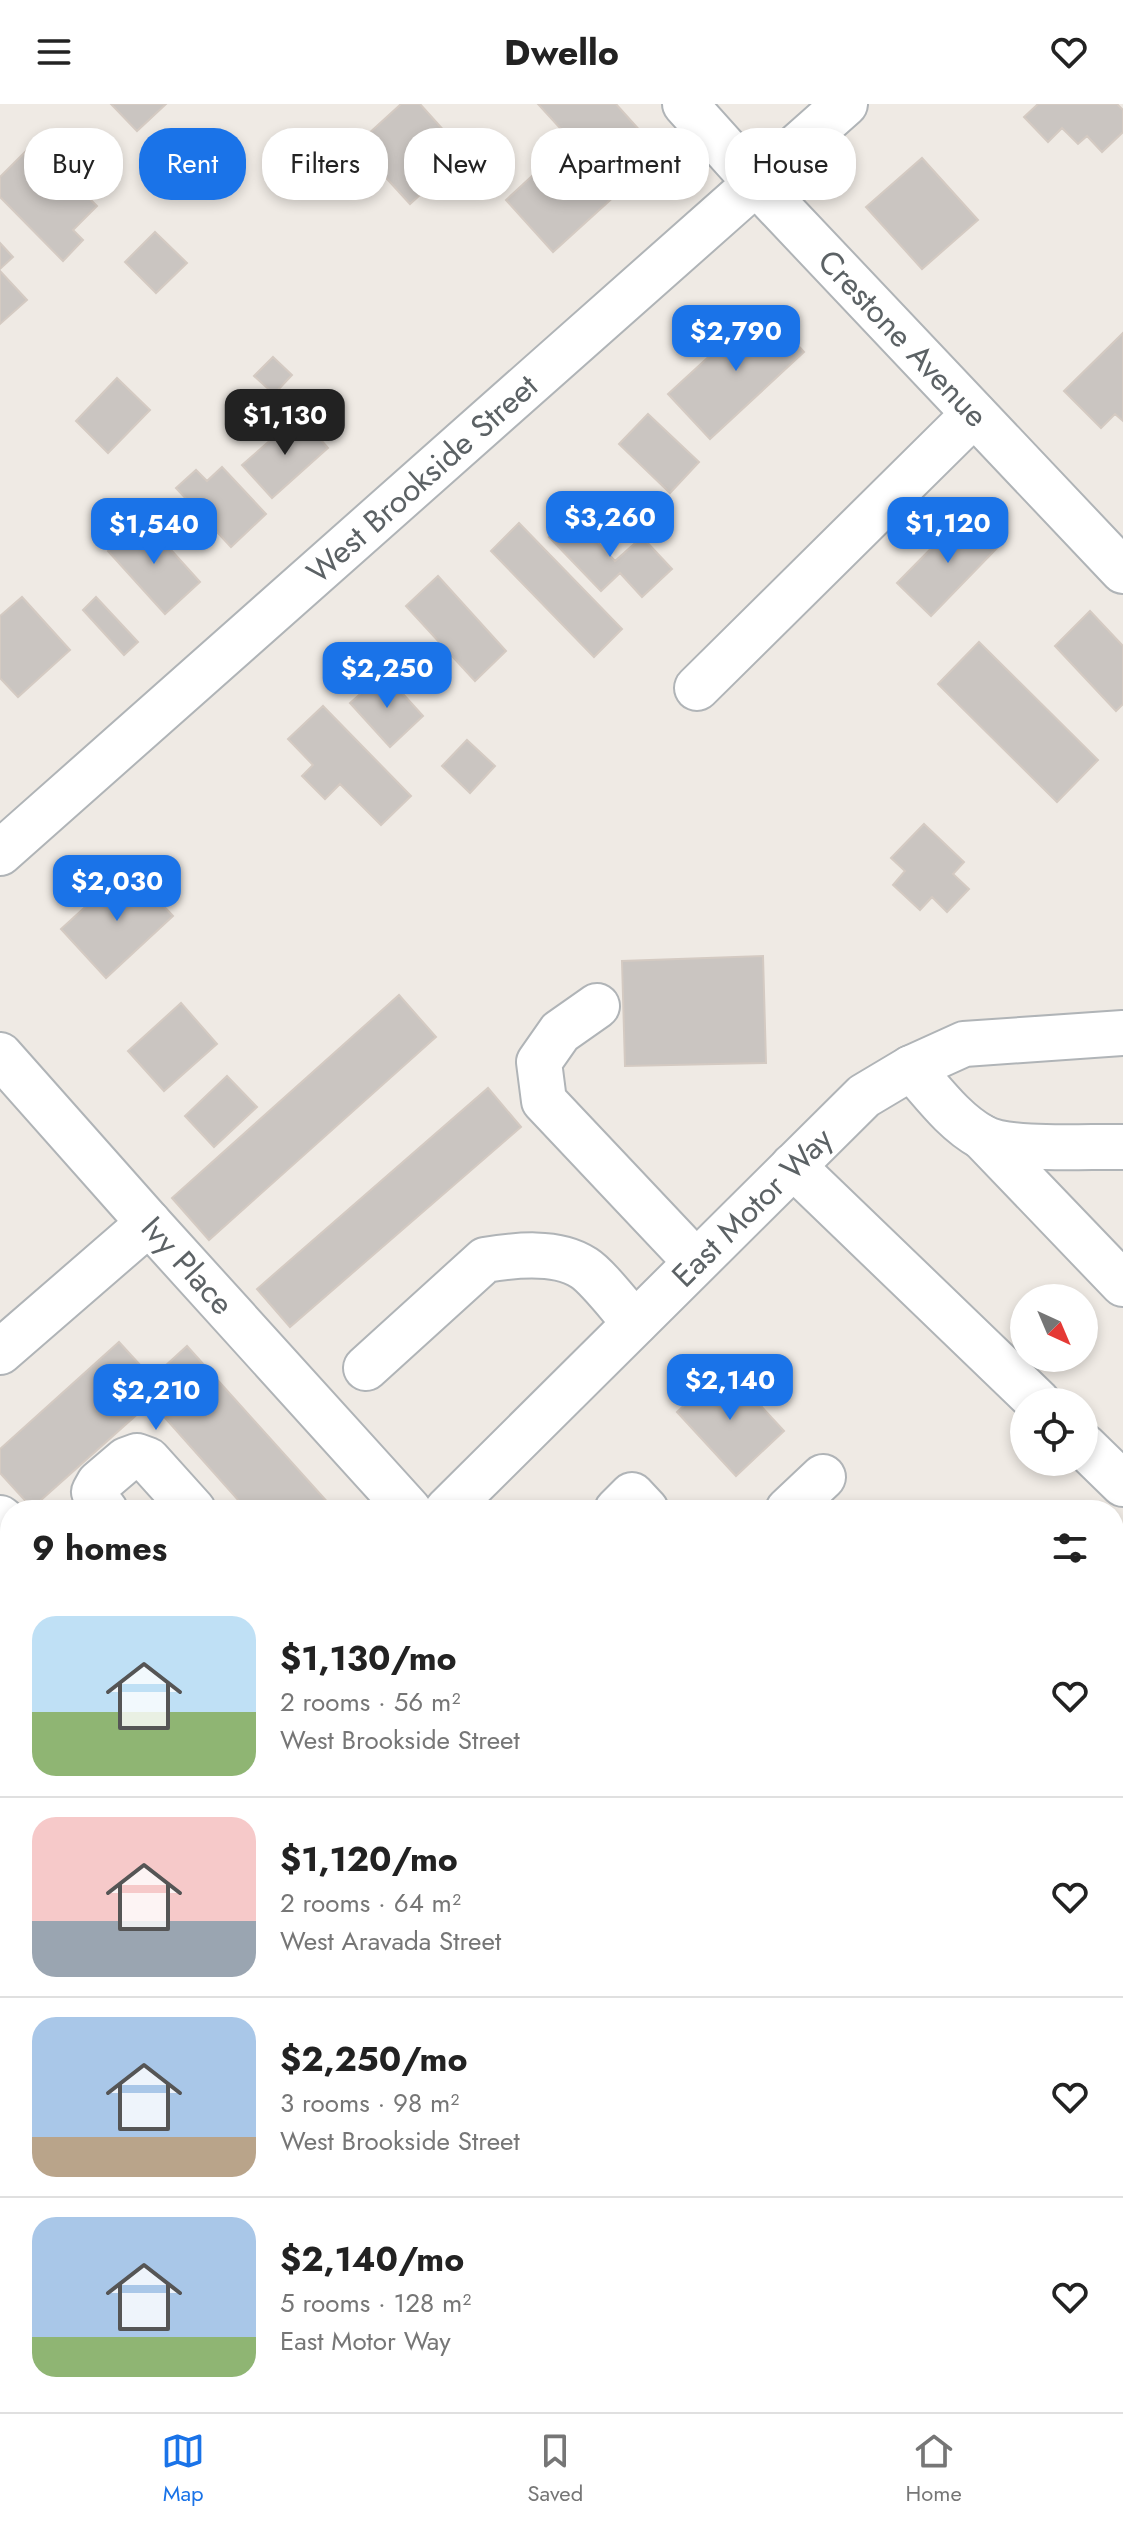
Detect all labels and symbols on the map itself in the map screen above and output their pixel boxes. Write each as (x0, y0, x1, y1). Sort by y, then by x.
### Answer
street label: Crestone Avenue (807, 239, 999, 438)
pin: $2,790 (671, 305, 801, 373)
street label: West Brookside Street (296, 364, 548, 594)
pin: $1,130 (220, 389, 350, 457)
pin: $3,260 (545, 491, 675, 559)
pin: $1,120 (883, 497, 1013, 565)
pin: $1,540 (89, 498, 219, 566)
pin: $2,250 (322, 642, 452, 710)
pin: $2,030 (52, 855, 182, 923)
street label: East Motor Way (661, 1116, 844, 1297)
street label: Ivy Place (131, 1206, 244, 1325)
north arrow (1010, 1284, 1098, 1372)
pin: $2,140 (665, 1354, 795, 1422)
pin: $2,210 (91, 1364, 221, 1432)

